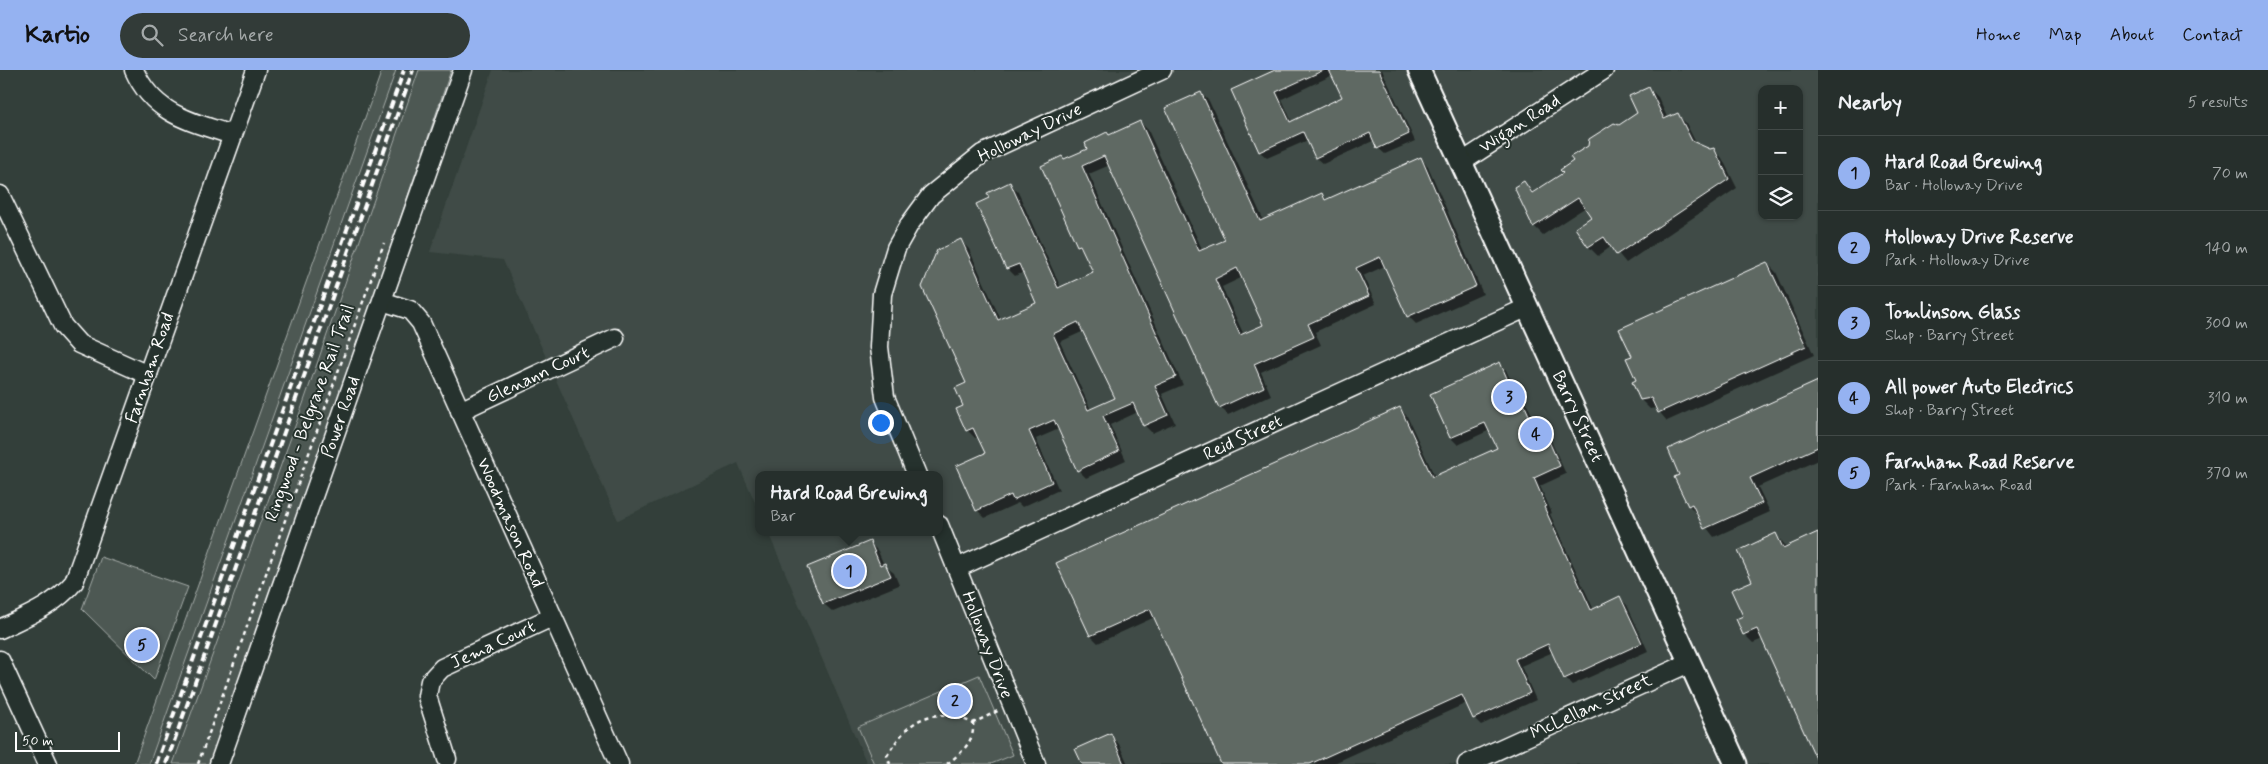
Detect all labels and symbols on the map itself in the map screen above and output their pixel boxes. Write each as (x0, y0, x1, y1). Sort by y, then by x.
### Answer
street label: Wigan Road (1475, 89, 1566, 161)
street label: Holloway Drive (974, 97, 1086, 169)
street label: Ringwood - Belgrave Rail Trail (259, 301, 362, 525)
street label: Farnham Road (120, 309, 180, 427)
street label: Glenann Court (483, 341, 594, 409)
street label: Barry Street (1546, 367, 1609, 467)
street label: Power Road (316, 373, 366, 461)
pin: 3 (1493, 378, 1525, 416)
street label: Reid Street (1200, 409, 1287, 467)
your location (868, 410, 894, 436)
pin: 4 (1520, 415, 1552, 453)
street label: Woodmason Road (471, 454, 549, 592)
pin: 1 (833, 552, 865, 590)
street label: Holloway Drive (956, 588, 1018, 702)
street label: Jema Court (446, 615, 540, 675)
pin: 5 (126, 626, 158, 664)
street label: McLellan Street (1526, 668, 1656, 746)
pin: 2 (939, 682, 971, 720)
scale bar (15, 729, 120, 752)

